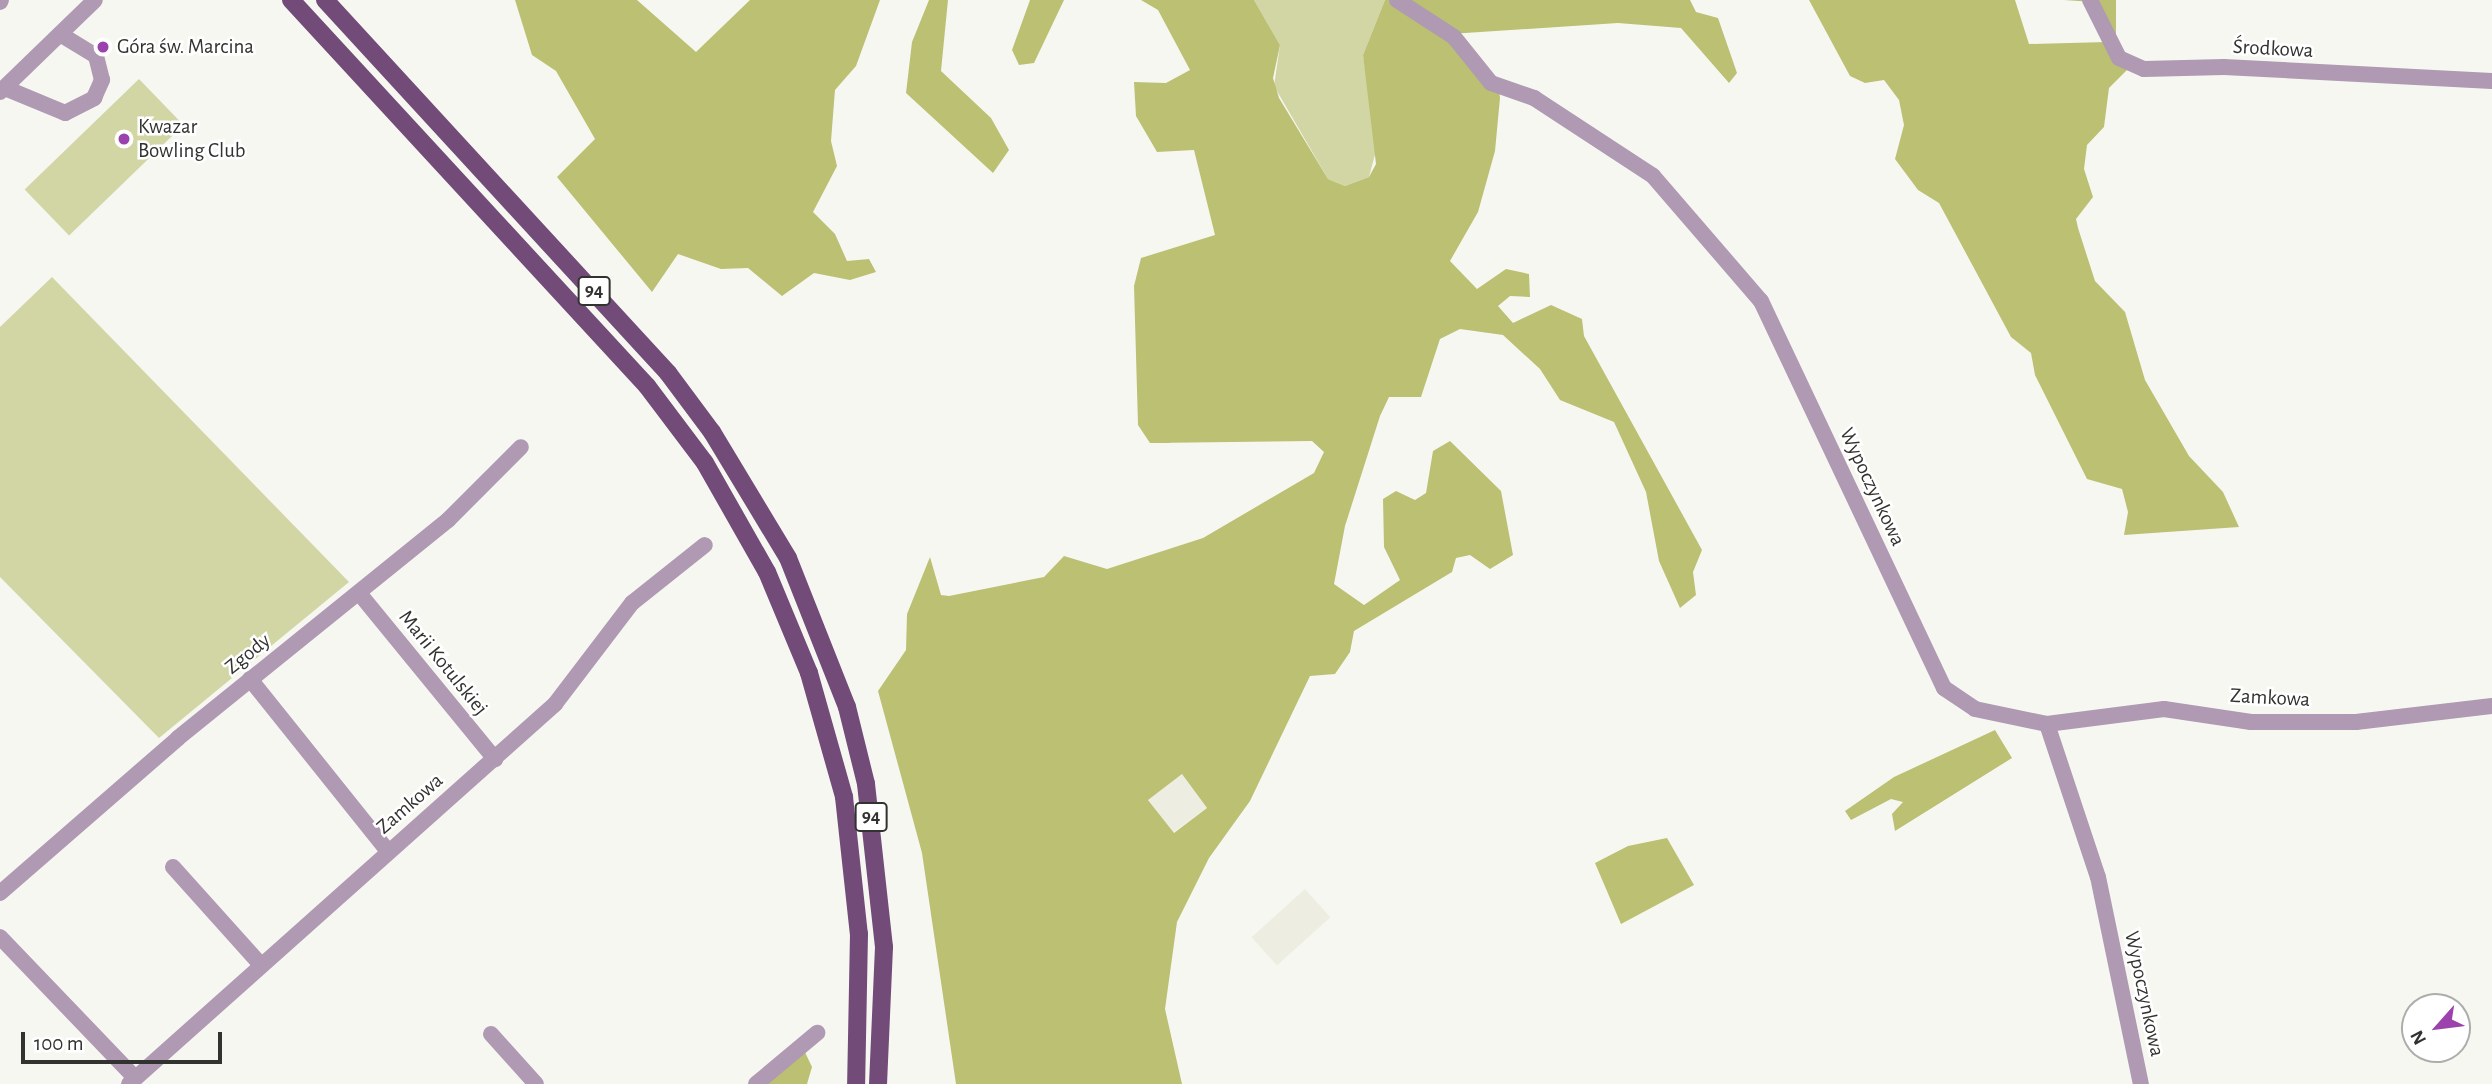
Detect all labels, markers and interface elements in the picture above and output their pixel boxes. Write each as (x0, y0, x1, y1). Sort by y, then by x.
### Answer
place label: Góra św. Marcina (117, 34, 254, 60)
street label: Środkowa (2232, 34, 2314, 64)
marker: Góra św. Marcina (95, 39, 111, 55)
place label: Kwazar Bowling Club (138, 114, 246, 164)
marker: Kwazar Bowling Club (116, 131, 132, 147)
road number: 94 (576, 276, 612, 306)
street label: Wypoczynkowa (1834, 424, 1910, 550)
street label: Marii Kotulskiej (393, 605, 493, 721)
street label: Zgody (220, 628, 276, 680)
street label: Zamkowa (2229, 683, 2311, 713)
street label: Zamkowa (371, 768, 449, 840)
road number: 94 (854, 802, 888, 832)
street label: Wypoczynkowa (2118, 929, 2170, 1059)
north arrow (2401, 993, 2471, 1063)
scale bar (24, 1018, 226, 1062)
text: N (2407, 1027, 2430, 1047)
text: 100 m (34, 1033, 84, 1054)

